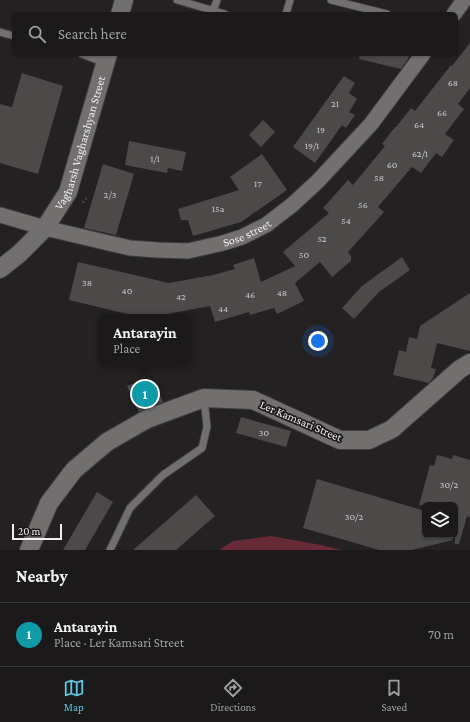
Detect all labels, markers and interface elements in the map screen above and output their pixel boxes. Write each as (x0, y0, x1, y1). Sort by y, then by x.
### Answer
search box (12, 12, 458, 56)
icon: search (26, 23, 48, 45)
text: Search here (58, 26, 127, 42)
street label: Vagharsh Vagharshyan Street (51, 73, 109, 212)
house number: 68 (448, 77, 458, 88)
house number: 21 (331, 98, 339, 109)
house number: 66 (437, 107, 447, 118)
house number: 64 (414, 119, 424, 130)
house number: 19 (317, 124, 325, 135)
house number: 19/1 (305, 140, 319, 151)
house number: 62/1 (412, 148, 428, 159)
house number: 1/1 (150, 153, 160, 164)
house number: 60 (387, 159, 398, 170)
house number: 58 (374, 172, 384, 183)
house number: 17 (254, 178, 262, 189)
house number: 2/3 (104, 189, 117, 200)
house number: 56 (358, 199, 368, 210)
house number: 15a (212, 203, 225, 214)
house number: 54 (341, 215, 351, 226)
street label: Sose street (221, 216, 275, 250)
house number: 52 (317, 233, 327, 244)
house number: 50 (299, 249, 310, 260)
house number: 38 (82, 277, 92, 288)
house number: 40 (122, 285, 133, 296)
house number: 48 (277, 287, 287, 298)
house number: 46 (245, 289, 255, 300)
house number: 42 (176, 291, 186, 302)
house number: 44 (218, 303, 228, 314)
popup (99, 314, 191, 366)
text: Antarayin (113, 325, 177, 341)
your location (308, 331, 328, 351)
text: Place (113, 341, 140, 356)
pin: 1 (132, 379, 158, 409)
street label: Ler Kamsari Street (258, 397, 345, 445)
house number: 30 (259, 427, 270, 438)
house number: 30/2 (440, 479, 458, 490)
map controls (422, 502, 458, 538)
button: layers (422, 502, 458, 538)
house number: 30/2 (345, 511, 363, 522)
scale bar (12, 522, 62, 541)
text: 20 m (18, 525, 40, 537)
text: Nearby (16, 567, 68, 586)
text: Antarayin (54, 619, 117, 635)
text: 1 (27, 627, 31, 642)
text: 70 m (428, 627, 454, 642)
text: Place · Ler Kamsari Street (54, 635, 184, 650)
tab: Map (63, 677, 85, 713)
tab: Directions (210, 677, 256, 713)
tab: Saved (381, 677, 407, 713)

